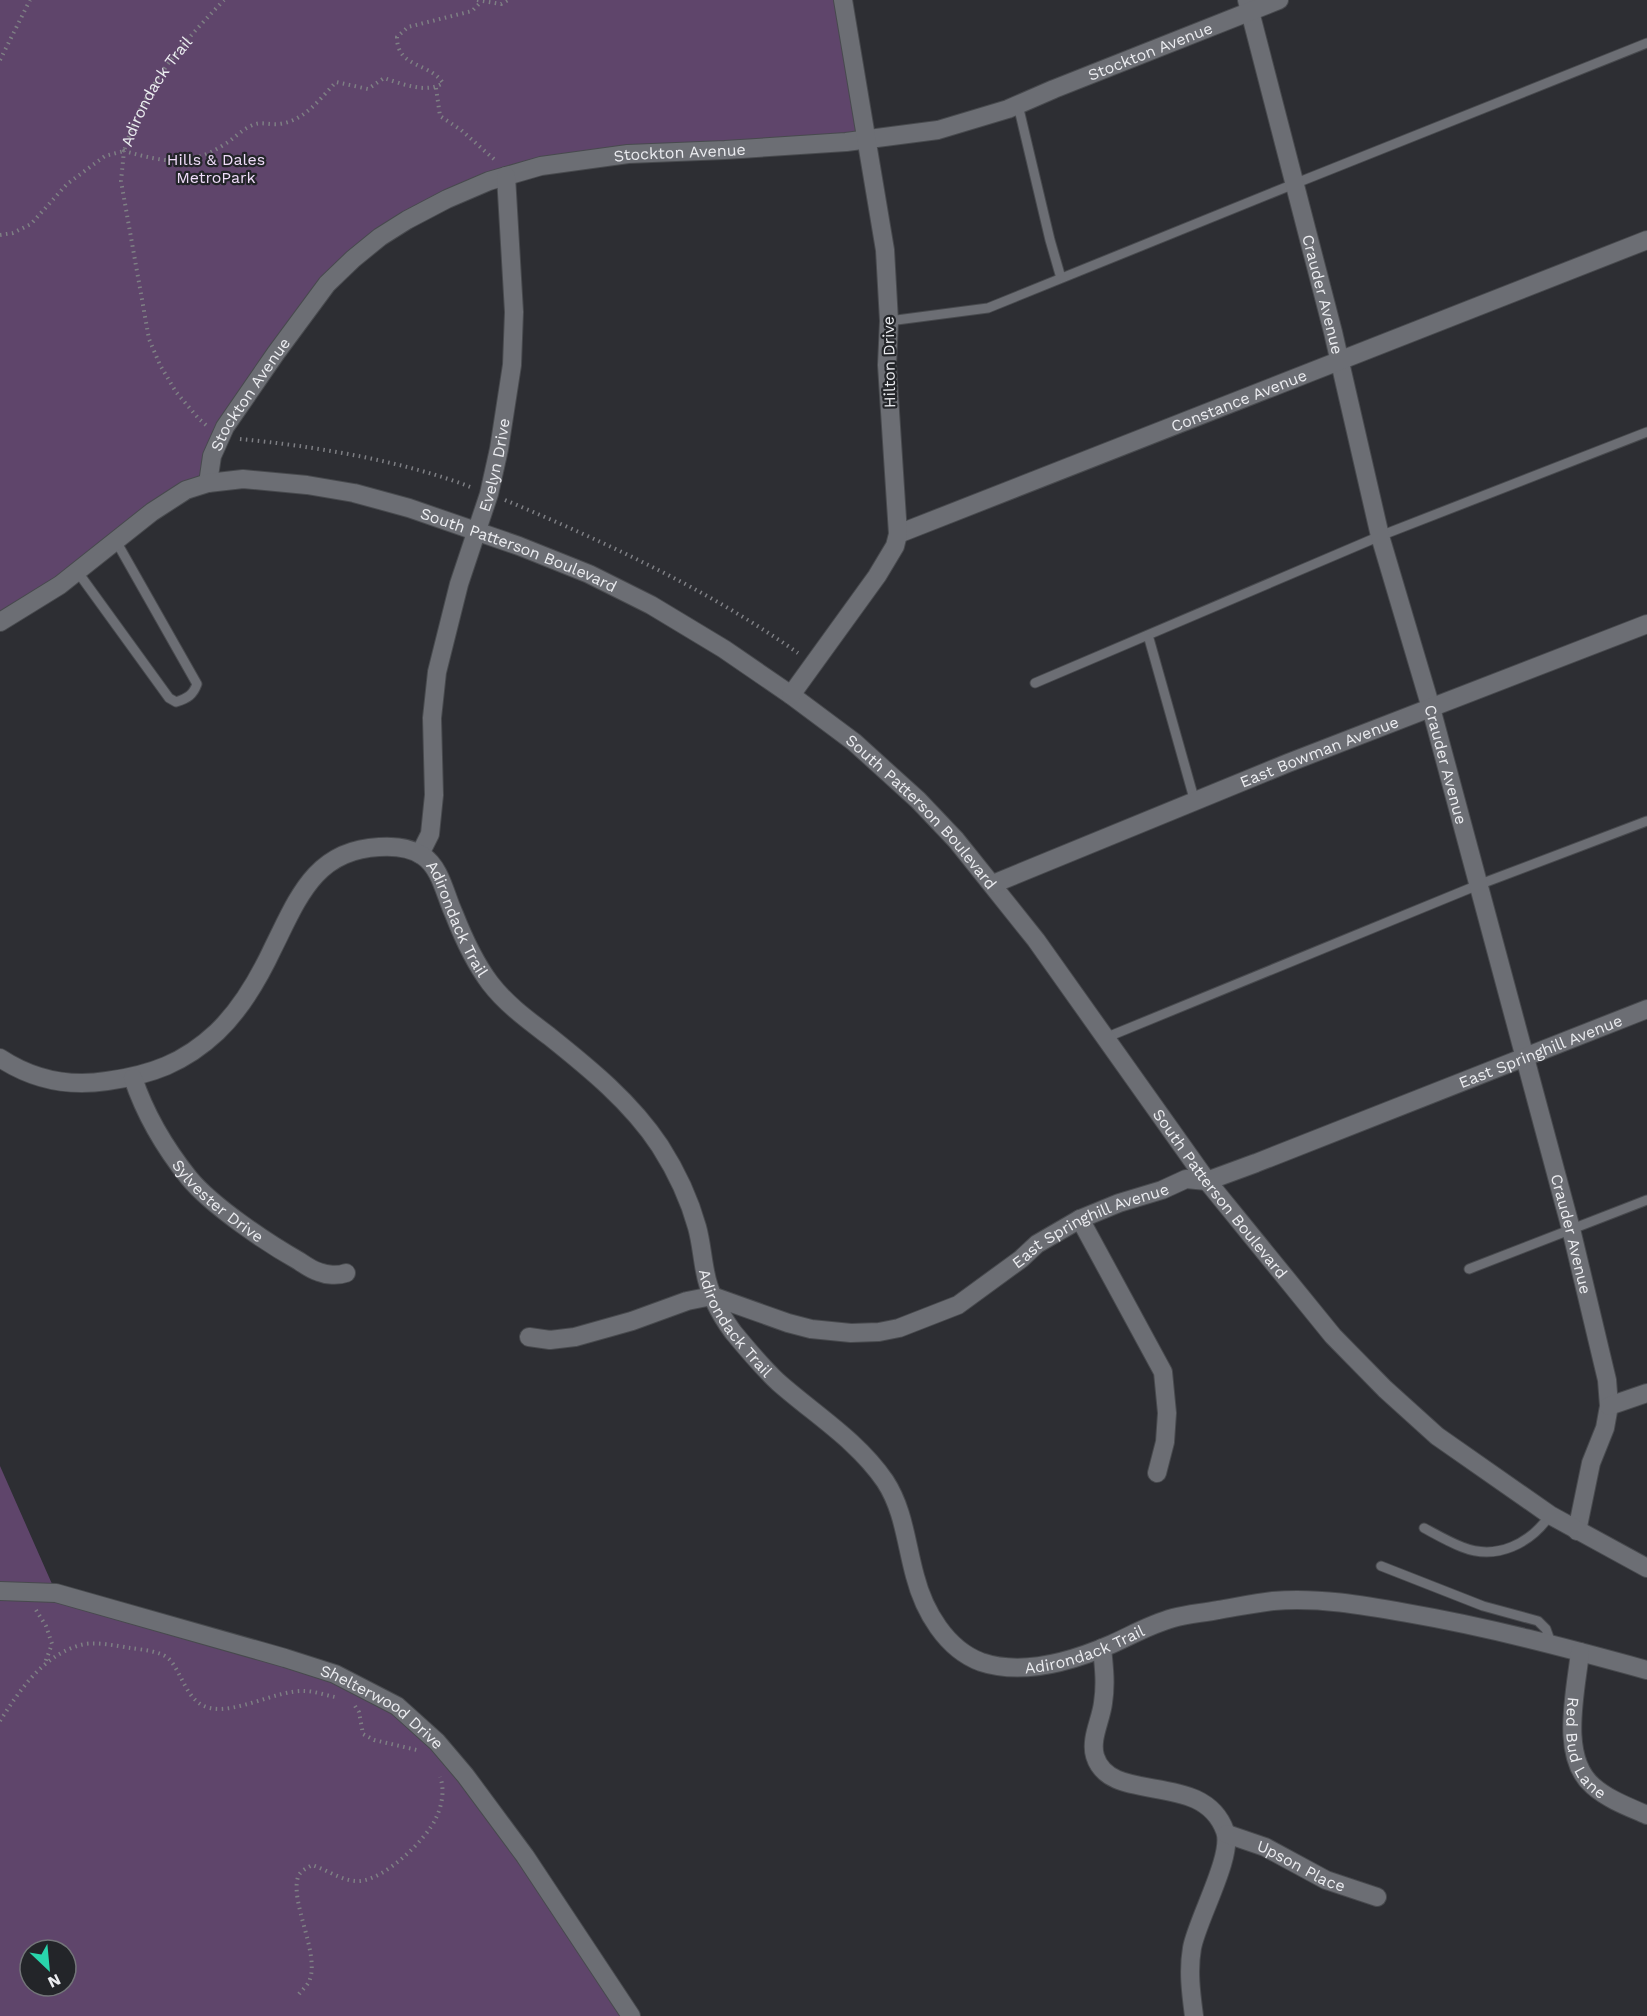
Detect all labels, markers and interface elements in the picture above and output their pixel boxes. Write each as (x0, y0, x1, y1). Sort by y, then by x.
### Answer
street label: Stockton Avenue (1085, 18, 1215, 84)
street label: Adirondack Trail (117, 32, 196, 149)
street label: Stockton Avenue (612, 139, 746, 165)
park label: Hills & Dales MetroPark (167, 150, 265, 187)
street label: Crauder Avenue (1299, 232, 1347, 356)
street label: Hilton Drive (879, 316, 899, 408)
street label: Stockton Avenue (206, 334, 294, 454)
street label: Constance Avenue (1168, 365, 1309, 435)
street label: Evelyn Drive (474, 417, 513, 514)
street label: South Patterson Boulevard (418, 503, 620, 596)
street label: Crauder Avenue (1421, 702, 1471, 826)
street label: East Bowman Avenue (1237, 712, 1401, 791)
street label: South Patterson Boulevard (842, 730, 1001, 893)
street label: Adirondack Trail (423, 857, 492, 980)
street label: East Springhill Avenue (1456, 1010, 1625, 1092)
street label: South Patterson Boulevard (1149, 1105, 1292, 1282)
street label: Sylvester Drive (169, 1155, 267, 1246)
street label: Crauder Avenue (1547, 1172, 1596, 1296)
street label: East Springhill Avenue (1008, 1179, 1172, 1272)
street label: Adirondack Trail (695, 1267, 777, 1381)
street label: Adirondack Trail (1024, 1621, 1147, 1677)
street label: Shelterwood Drive (318, 1660, 448, 1753)
street label: Red Bud Lane (1563, 1696, 1610, 1802)
street label: Upson Place (1255, 1836, 1348, 1895)
north arrow (18, 1938, 78, 1998)
text: N (45, 1970, 64, 1992)

